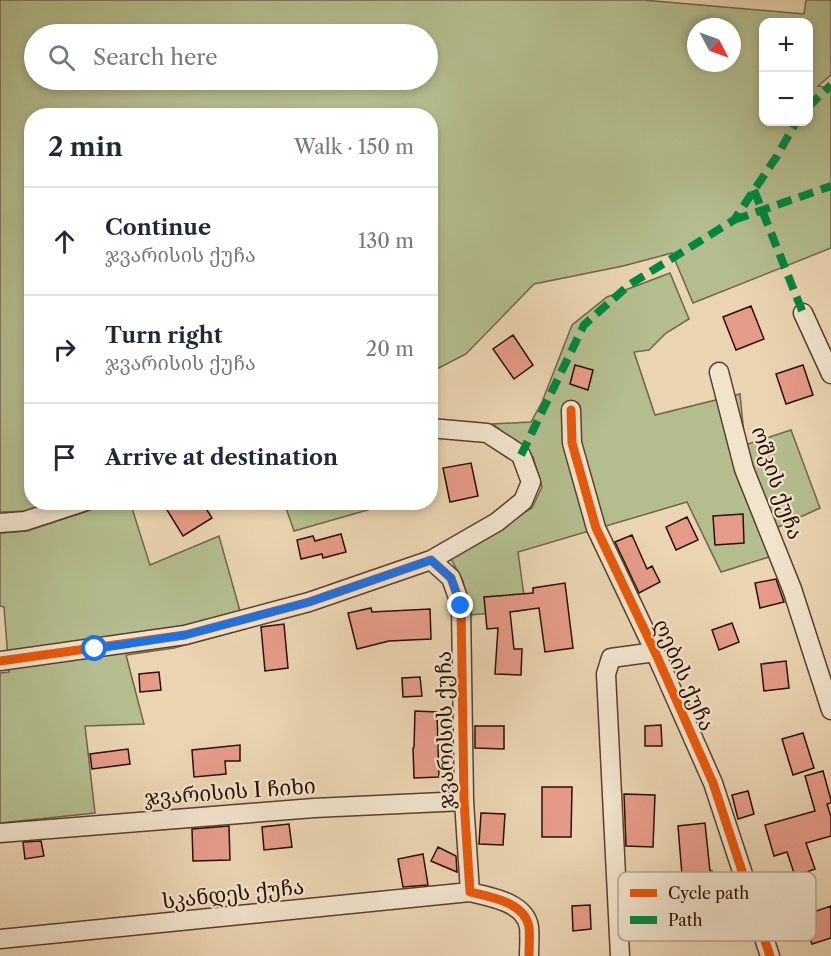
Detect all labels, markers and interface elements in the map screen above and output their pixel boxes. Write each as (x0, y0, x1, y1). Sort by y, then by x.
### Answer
north arrow (687, 18, 741, 72)
map controls (759, 18, 813, 126)
button: + (759, 18, 813, 72)
search box (24, 24, 438, 90)
icon: search (45, 41, 78, 74)
text: Search here (93, 44, 218, 71)
button: − (759, 72, 813, 126)
text: 2 min (48, 131, 123, 163)
text: Walk · 150 m (294, 135, 414, 159)
text: Continue (105, 214, 211, 241)
icon: ahead (48, 225, 81, 258)
text: 130 m (358, 229, 414, 253)
text: ჯვარისის ქუჩა (105, 243, 256, 267)
text: Turn right (105, 322, 223, 349)
icon: right (48, 333, 81, 366)
text: 20 m (366, 337, 414, 361)
text: ჯვარისის ქუჩა (105, 351, 256, 375)
street label: ოშკის ქუჩა (746, 423, 808, 543)
icon: arrive (48, 441, 81, 474)
text: Arrive at destination (105, 444, 338, 471)
route end (447, 592, 473, 618)
street label: ღების ქუჩა (648, 615, 720, 735)
route start (81, 635, 107, 661)
street label: ჯვარისის ქუჩა (431, 651, 459, 809)
street label: ჯვარისის I ჩიხი (143, 773, 317, 811)
legend (618, 872, 816, 941)
street label: სკანდეს ქუჩა (161, 874, 305, 914)
text: Cycle path (668, 883, 749, 903)
text: Path (668, 910, 702, 930)

